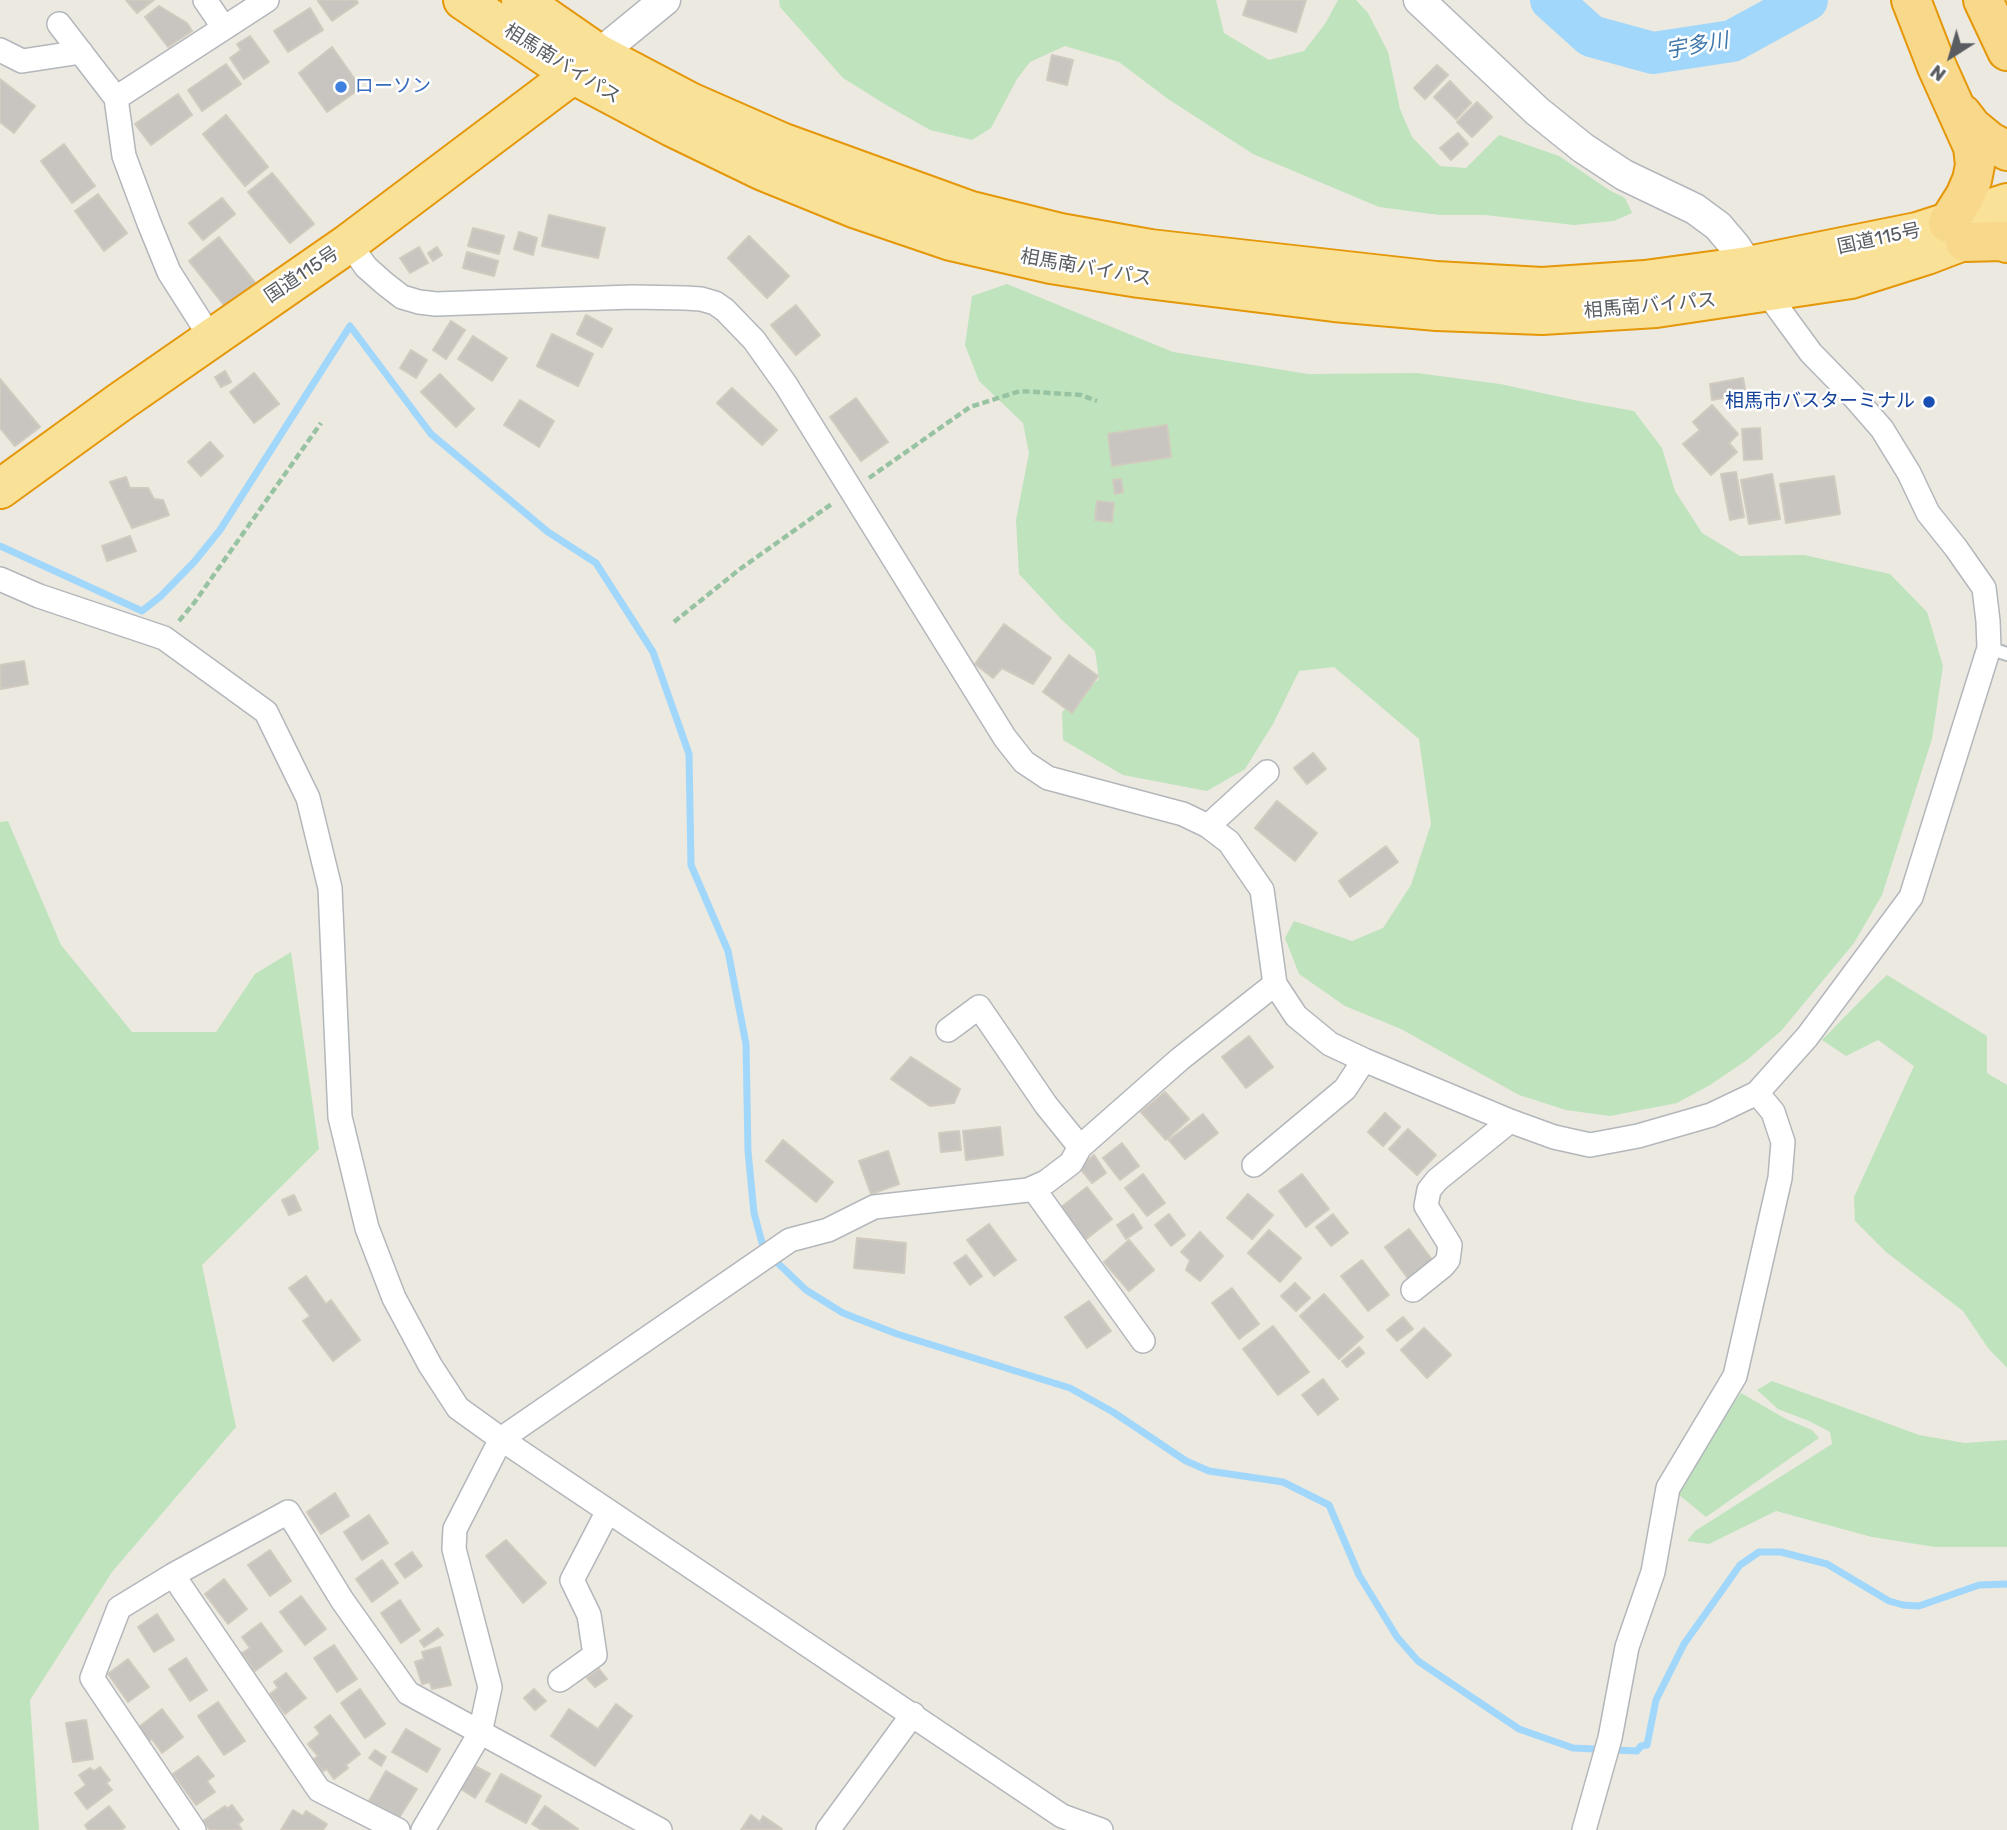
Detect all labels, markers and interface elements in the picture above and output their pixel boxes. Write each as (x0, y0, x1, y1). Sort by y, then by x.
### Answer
street label: 相馬南バイパス (500, 19, 624, 109)
north arrow (1916, 21, 1986, 91)
water label: 宇多川 (1664, 28, 1730, 64)
text: N (1926, 60, 1950, 86)
place label: ローソン (355, 76, 431, 98)
marker: ローソン (333, 79, 349, 95)
street label: 国道115号 (1835, 219, 1923, 259)
street label: 国道115号 (261, 242, 343, 308)
street label: 相馬南バイパス (1019, 245, 1153, 291)
street label: 相馬南バイパス (1583, 289, 1717, 323)
place label: 相馬市バスターミナル (1725, 391, 1915, 413)
marker: 相馬市バスターミナル (1921, 394, 1937, 410)

